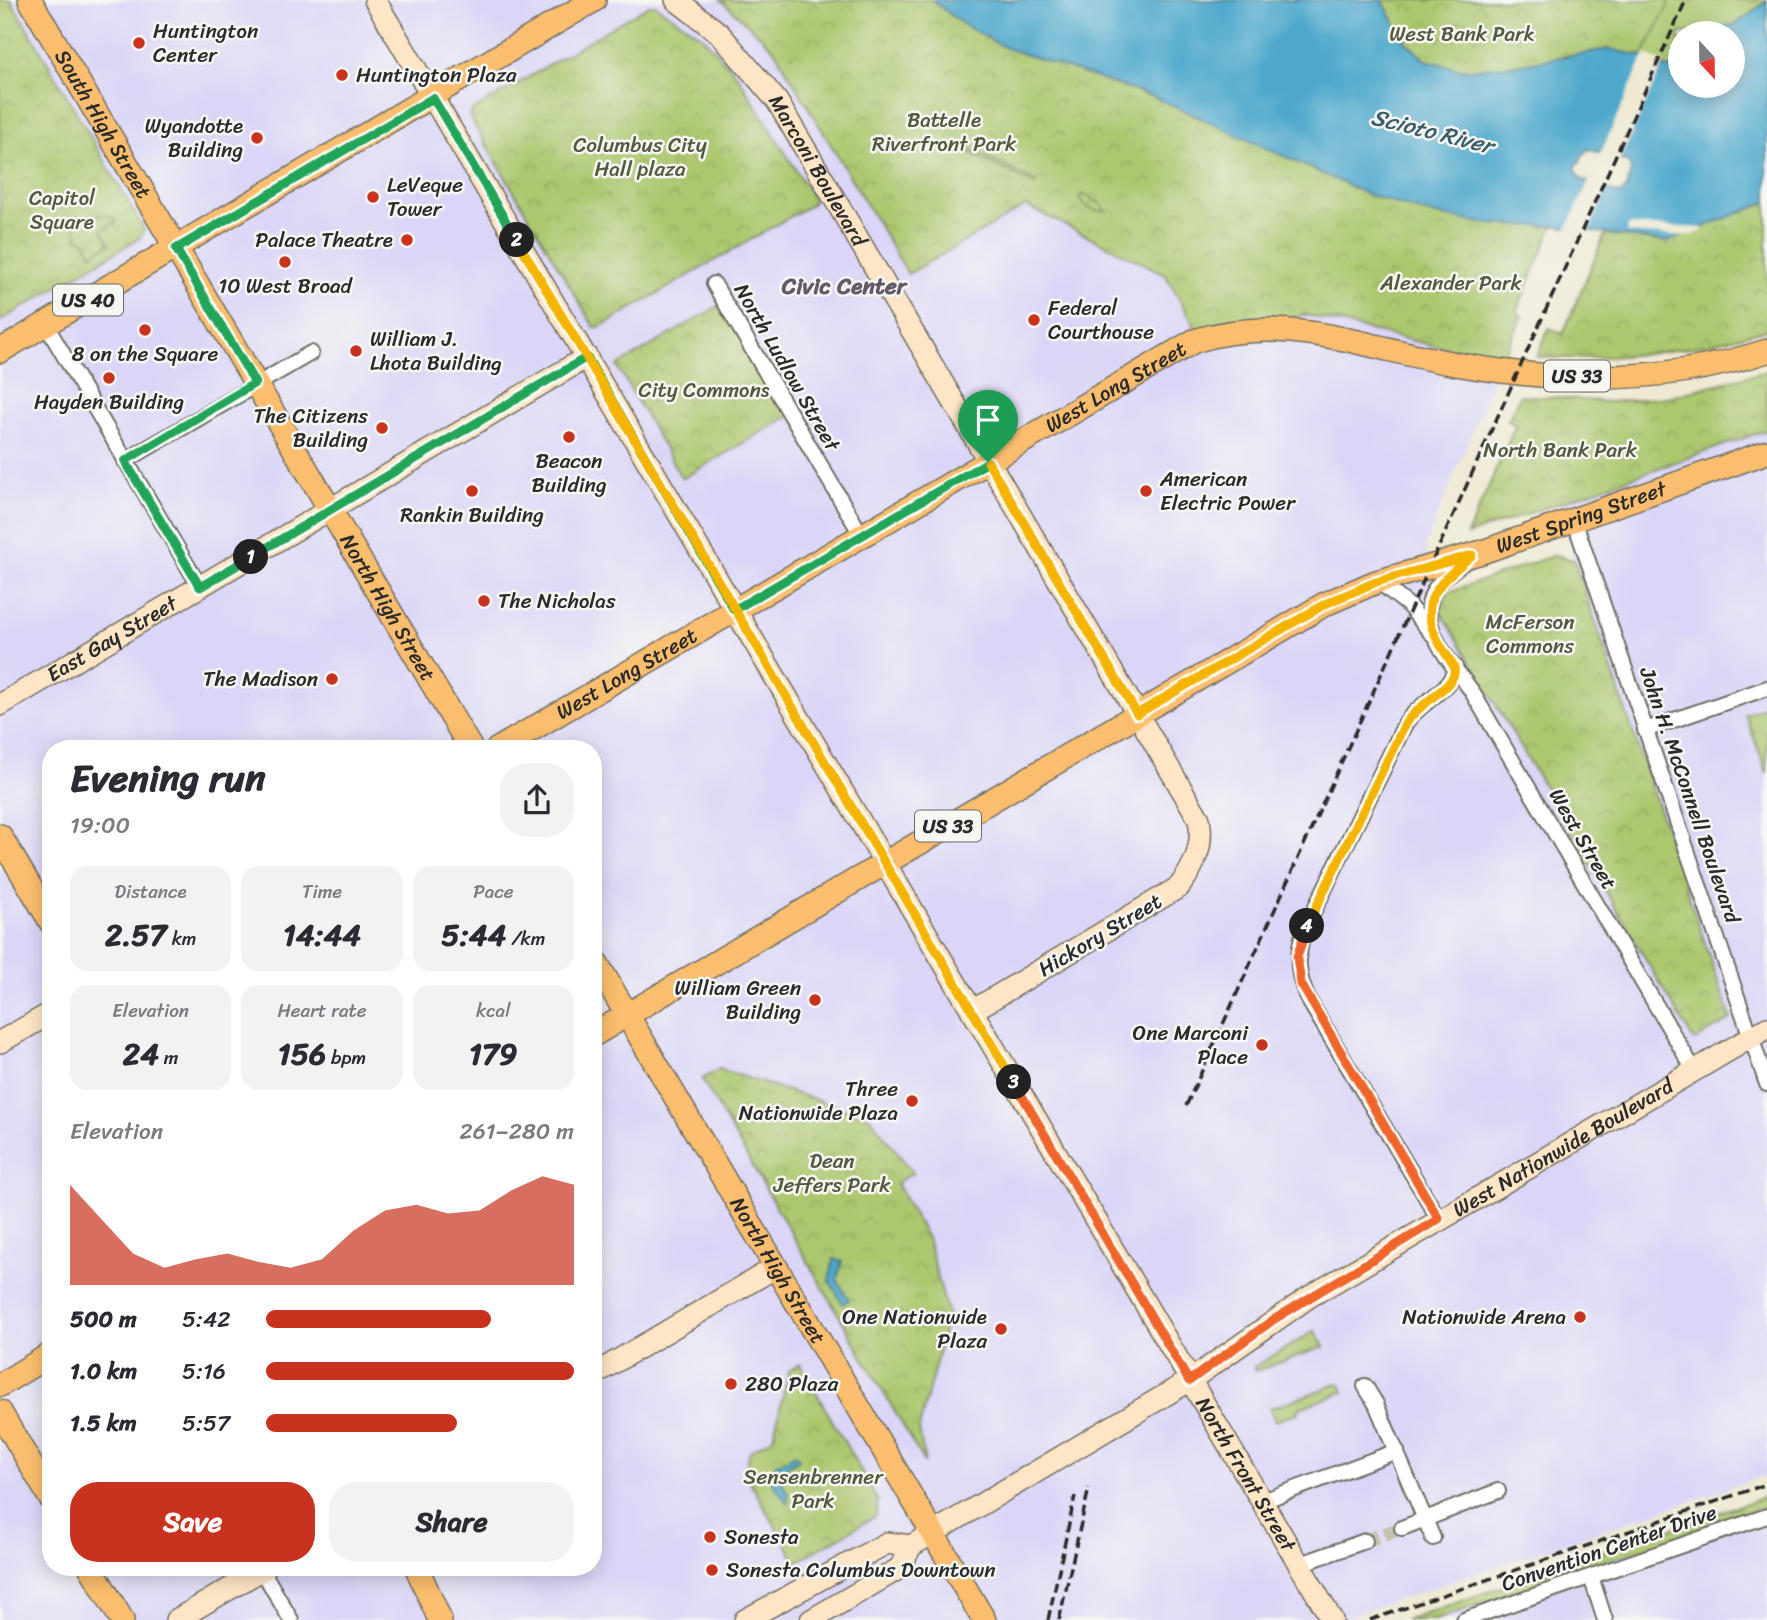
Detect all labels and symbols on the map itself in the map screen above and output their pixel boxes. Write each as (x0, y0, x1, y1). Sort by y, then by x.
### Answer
place label: Huntington Center (153, 12, 258, 74)
park label: West Bank Park (1389, 15, 1535, 53)
north arrow (1668, 21, 1745, 98)
marker: Huntington Center (131, 35, 147, 51)
street label: South High Street (44, 42, 162, 206)
place label: Huntington Plaza (356, 56, 517, 94)
marker: Huntington Plaza (334, 67, 350, 83)
street label: Marconi Boulevard (758, 87, 879, 256)
water label: Scioto River (1367, 97, 1501, 167)
park label: Battelle Riverfront Park (872, 101, 1016, 163)
place label: Wyandotte Building (145, 107, 243, 169)
park label: Columbus City Hall plaza (573, 126, 707, 188)
marker: Wyandotte Building (249, 130, 265, 146)
place label: LeVeque Tower (387, 166, 463, 228)
park label: Capitol Square (29, 179, 96, 241)
marker: LeVeque Tower (365, 189, 381, 205)
place label: Palace Theatre (255, 221, 393, 259)
pin: 2 (500, 222, 534, 258)
marker: Palace Theatre (399, 232, 415, 248)
marker: 10 West Broad (277, 254, 293, 270)
park label: Alexander Park (1379, 264, 1523, 302)
district label: Civic Center (781, 266, 909, 307)
place label: 10 West Broad (218, 267, 354, 305)
street label: North Ludlow Street (723, 276, 851, 460)
road number: US 40 (53, 284, 123, 316)
place label: Federal Courthouse (1048, 289, 1154, 351)
marker: Federal Courthouse (1026, 312, 1042, 328)
place label: William J. Lhota Building (370, 320, 502, 382)
marker: 8 on the Square (137, 322, 153, 338)
street label: West Long Street (1037, 330, 1194, 444)
place label: 8 on the Square (72, 335, 219, 373)
marker: William J. Lhota Building (348, 343, 364, 359)
road number: US 33 (1544, 360, 1610, 392)
marker: Hayden Building (101, 370, 117, 386)
park label: City Commons (639, 371, 770, 409)
place label: Hayden Building (34, 383, 184, 421)
pin (958, 390, 1018, 462)
place label: The Citizens Building (253, 397, 368, 459)
marker: The Citizens Building (374, 420, 390, 436)
marker: Beacon Building (561, 429, 577, 445)
park label: North Bank Park (1483, 431, 1638, 469)
place label: Beacon Building (531, 442, 607, 504)
place label: American Electric Power (1159, 460, 1296, 522)
street label: West Spring Street (1490, 469, 1673, 565)
marker: Rankin Building (464, 483, 480, 499)
marker: American Electric Power (1138, 483, 1154, 499)
place label: Rankin Building (400, 496, 544, 534)
street label: North High Street (329, 526, 446, 689)
pin: 1 (233, 540, 268, 574)
place label: The Nicholas (498, 582, 616, 620)
street label: East Gay Street (39, 584, 186, 692)
marker: The Nicholas (476, 593, 492, 609)
park label: McFerson Commons (1485, 603, 1575, 665)
street label: West Long Street (548, 617, 705, 730)
place label: The Madison (203, 660, 318, 698)
street label: John H. McConnell Boulevard (1628, 661, 1752, 930)
marker: The Madison (324, 671, 340, 687)
street label: West Street (1538, 781, 1628, 897)
road number: US 33 (915, 810, 981, 842)
street label: Hickory Street (1030, 883, 1170, 987)
pin: 4 (1290, 908, 1324, 944)
place label: William Green Building (675, 969, 801, 1031)
marker: William Green Building (807, 992, 823, 1008)
place label: One Marconi Place (1133, 1014, 1249, 1076)
marker: One Marconi Place (1254, 1037, 1270, 1053)
pin: 3 (996, 1064, 1032, 1100)
street label: West Nationwide Boulevard (1445, 1067, 1683, 1228)
place label: Three Nationwide Plaza (739, 1070, 898, 1132)
marker: Three Nationwide Plaza (904, 1093, 920, 1109)
park label: Dean Jeffers Park (773, 1142, 891, 1204)
street label: North High Street (719, 1189, 837, 1352)
place label: One Nationwide Plaza (842, 1298, 987, 1360)
place label: Nationwide Arena (1402, 1298, 1566, 1336)
marker: Nationwide Arena (1572, 1309, 1588, 1325)
marker: One Nationwide Plaza (993, 1321, 1009, 1337)
place label: 280 Plaza (745, 1365, 839, 1403)
marker: 280 Plaza (723, 1376, 739, 1392)
street label: North Front Street (1185, 1389, 1307, 1560)
park label: Sensenbrenner Park (743, 1458, 884, 1520)
street label: Convention Center Drive (1496, 1493, 1722, 1603)
place label: Sonesta (724, 1518, 799, 1556)
marker: Sonesta (702, 1529, 718, 1545)
place label: Sonesta Columbus Downtown (726, 1551, 996, 1589)
marker: Sonesta Columbus Downtown (704, 1562, 720, 1578)

